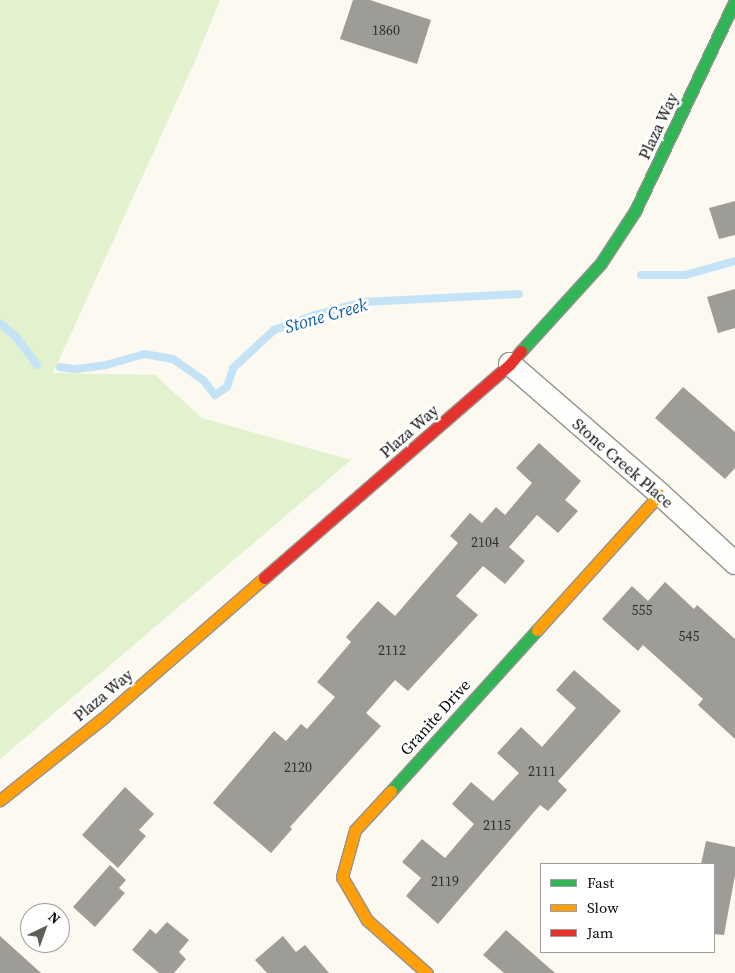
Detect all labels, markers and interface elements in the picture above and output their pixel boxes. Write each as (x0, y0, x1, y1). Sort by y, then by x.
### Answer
house number: 1860 (372, 22, 400, 38)
street label: Plaza Way (634, 89, 682, 163)
water label: Stone Creek (282, 294, 370, 338)
street label: Plaza Way (376, 400, 442, 462)
street label: Stone Creek Place (569, 414, 677, 512)
house number: 2104 (471, 534, 499, 550)
house number: 555 (632, 602, 652, 618)
house number: 545 (679, 628, 699, 644)
house number: 2112 (378, 642, 406, 658)
street label: Plaza Way (69, 665, 137, 725)
street label: Granite Drive (396, 675, 474, 759)
house number: 2120 (284, 759, 312, 775)
house number: 2111 (528, 763, 556, 779)
house number: 2115 (483, 817, 511, 833)
legend (540, 863, 715, 953)
text: Fast (587, 872, 614, 893)
house number: 2119 (431, 873, 459, 889)
text: Slow (587, 897, 619, 918)
north arrow (20, 903, 70, 953)
text: N (44, 907, 65, 928)
text: Jam (587, 922, 613, 943)

